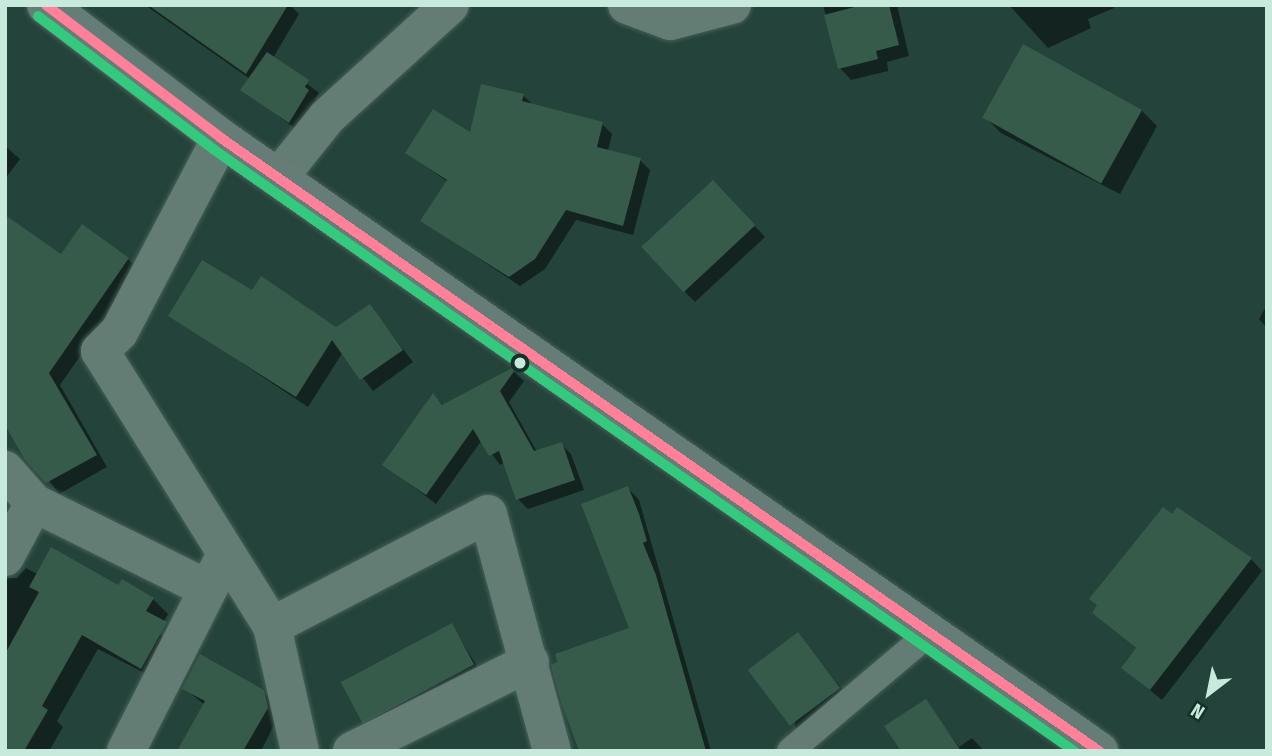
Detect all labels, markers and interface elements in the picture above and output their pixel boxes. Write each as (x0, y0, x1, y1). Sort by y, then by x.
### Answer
unlabelled marker (513, 356, 527, 370)
north arrow (1174, 658, 1244, 728)
text: N (1187, 698, 1209, 724)

